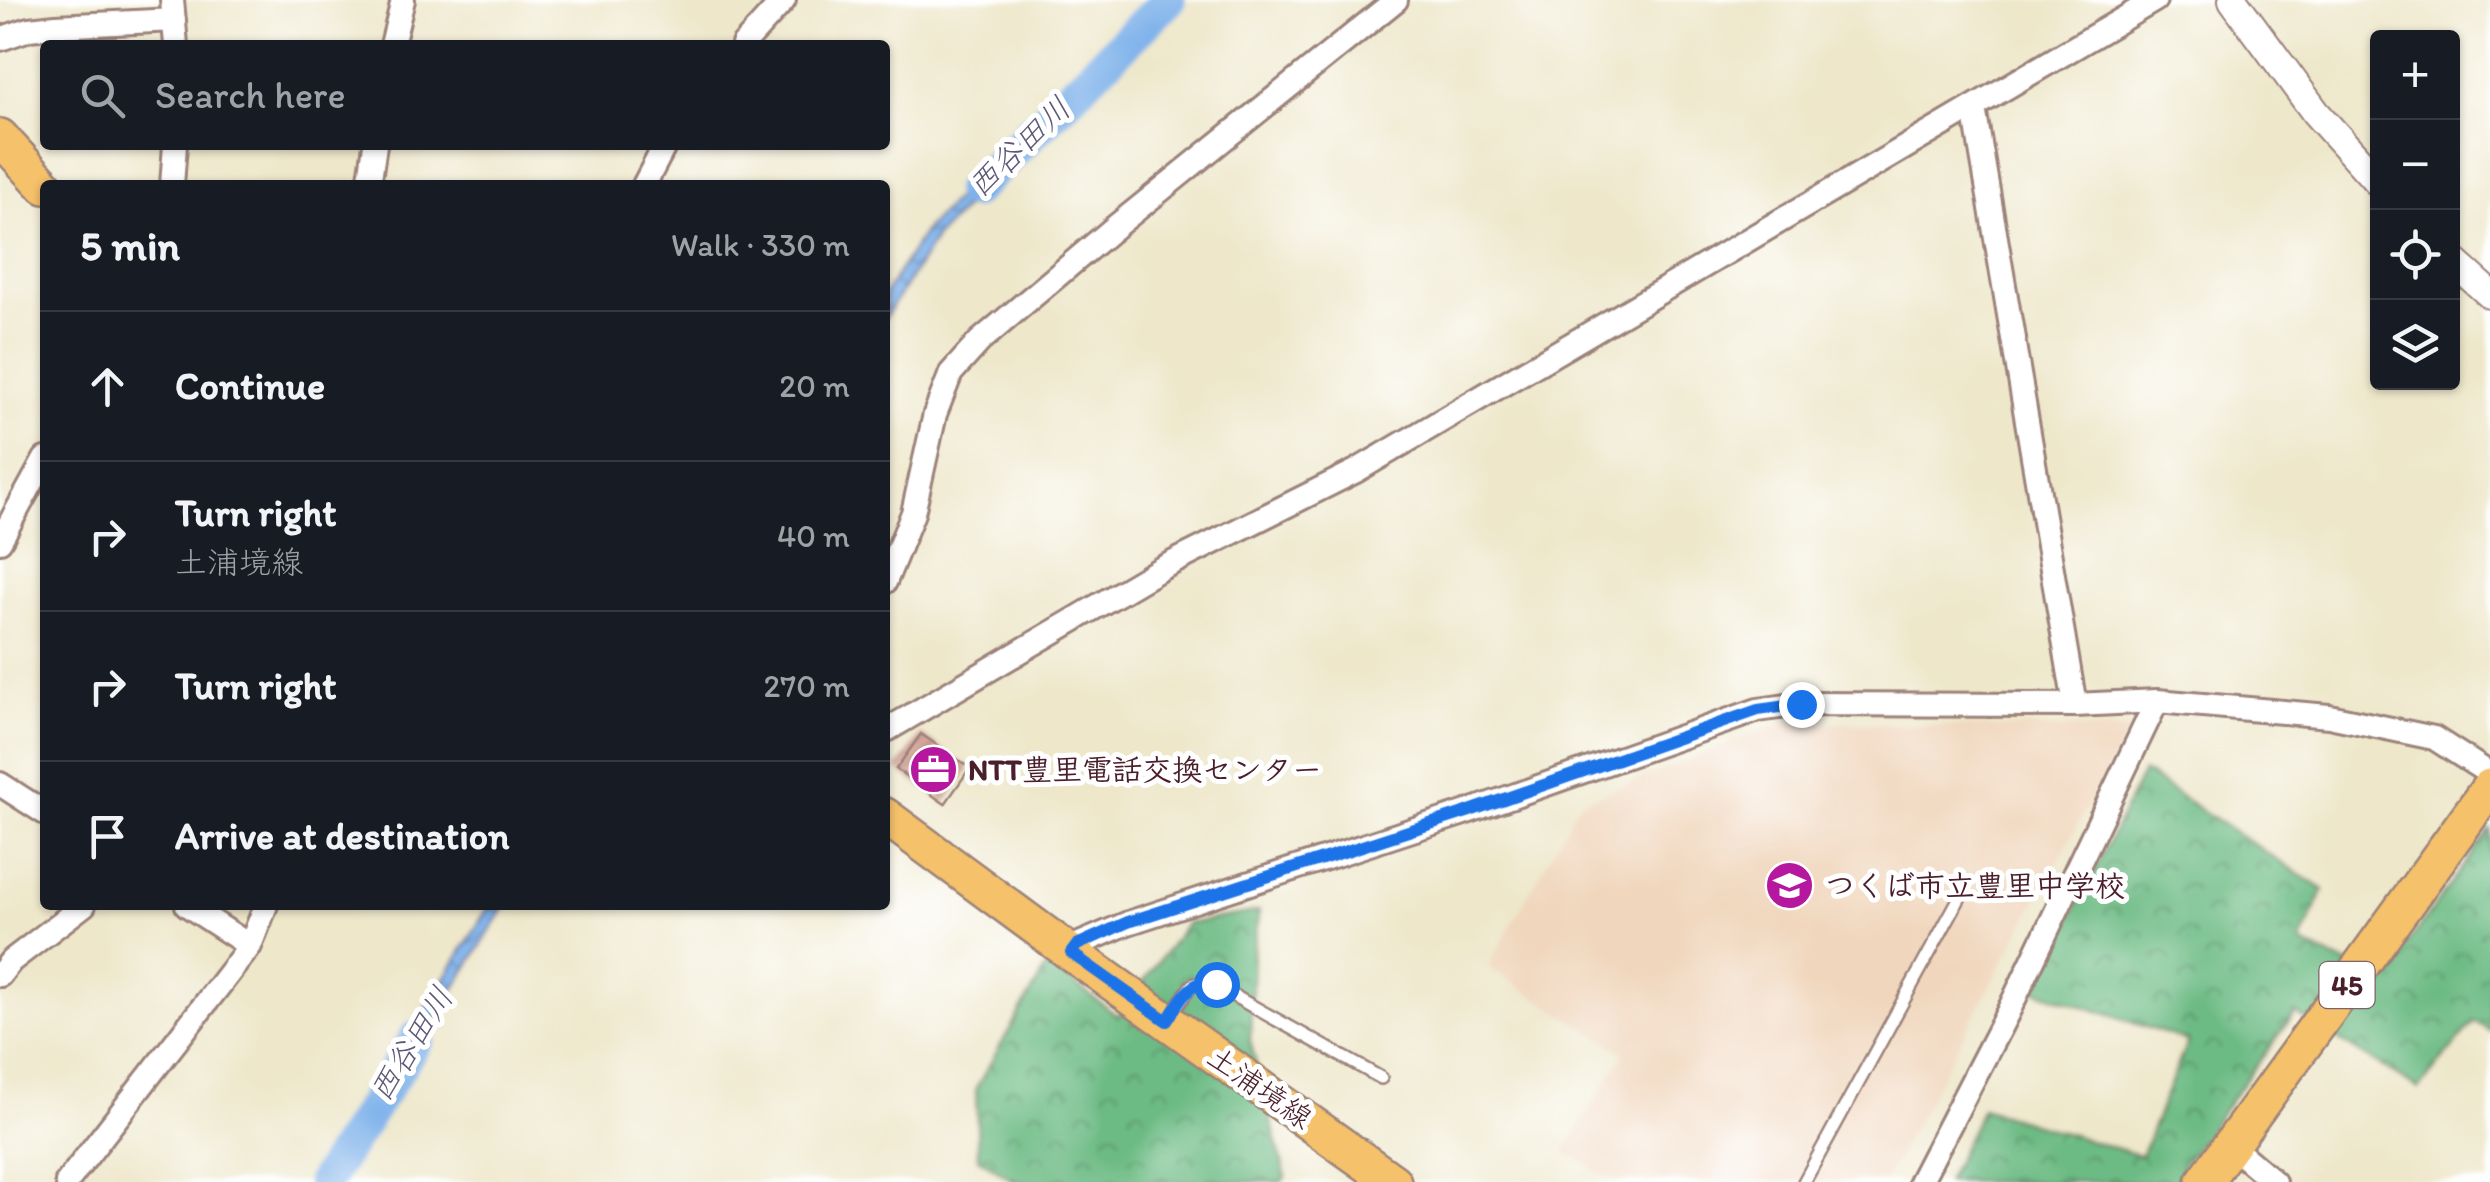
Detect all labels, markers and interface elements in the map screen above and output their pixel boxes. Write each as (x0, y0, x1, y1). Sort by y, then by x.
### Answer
map controls (2370, 30, 2460, 390)
button: + (2370, 30, 2460, 120)
search box (40, 40, 890, 150)
icon: search (75, 68, 130, 123)
text: Search here (155, 72, 346, 118)
water label: 西谷田川 (960, 89, 1078, 205)
button: − (2370, 120, 2460, 210)
button: locate (2370, 210, 2460, 300)
text: 5 min (80, 220, 180, 271)
text: Walk · 330 m (671, 226, 850, 264)
button: layers (2370, 300, 2460, 390)
icon: ahead (80, 359, 135, 414)
text: Continue (175, 363, 325, 409)
text: 20 m (779, 367, 850, 405)
text: Turn right (175, 490, 337, 536)
icon: right (80, 509, 135, 564)
text: 40 m (777, 517, 850, 555)
text: 土浦境線 (175, 543, 303, 581)
icon: right (80, 659, 135, 714)
text: Turn right (175, 663, 337, 709)
text: 270 m (763, 667, 850, 705)
route end (1779, 682, 1825, 728)
office icon: NTT豊里電話交換センター (907, 743, 959, 795)
place label: NTT豊里電話交換センター (968, 751, 1322, 788)
icon: arrive (80, 809, 135, 864)
text: Arrive at destination (175, 813, 510, 859)
school or university icon: つくば市立豊里中学校 (1764, 859, 1816, 911)
place label: つくば市立豊里中学校 (1825, 867, 2125, 904)
route start (1194, 962, 1240, 1008)
road number: 45 (2320, 962, 2374, 1008)
water label: 西谷田川 (361, 980, 461, 1108)
street label: 土浦境線 (1200, 1037, 1320, 1137)

